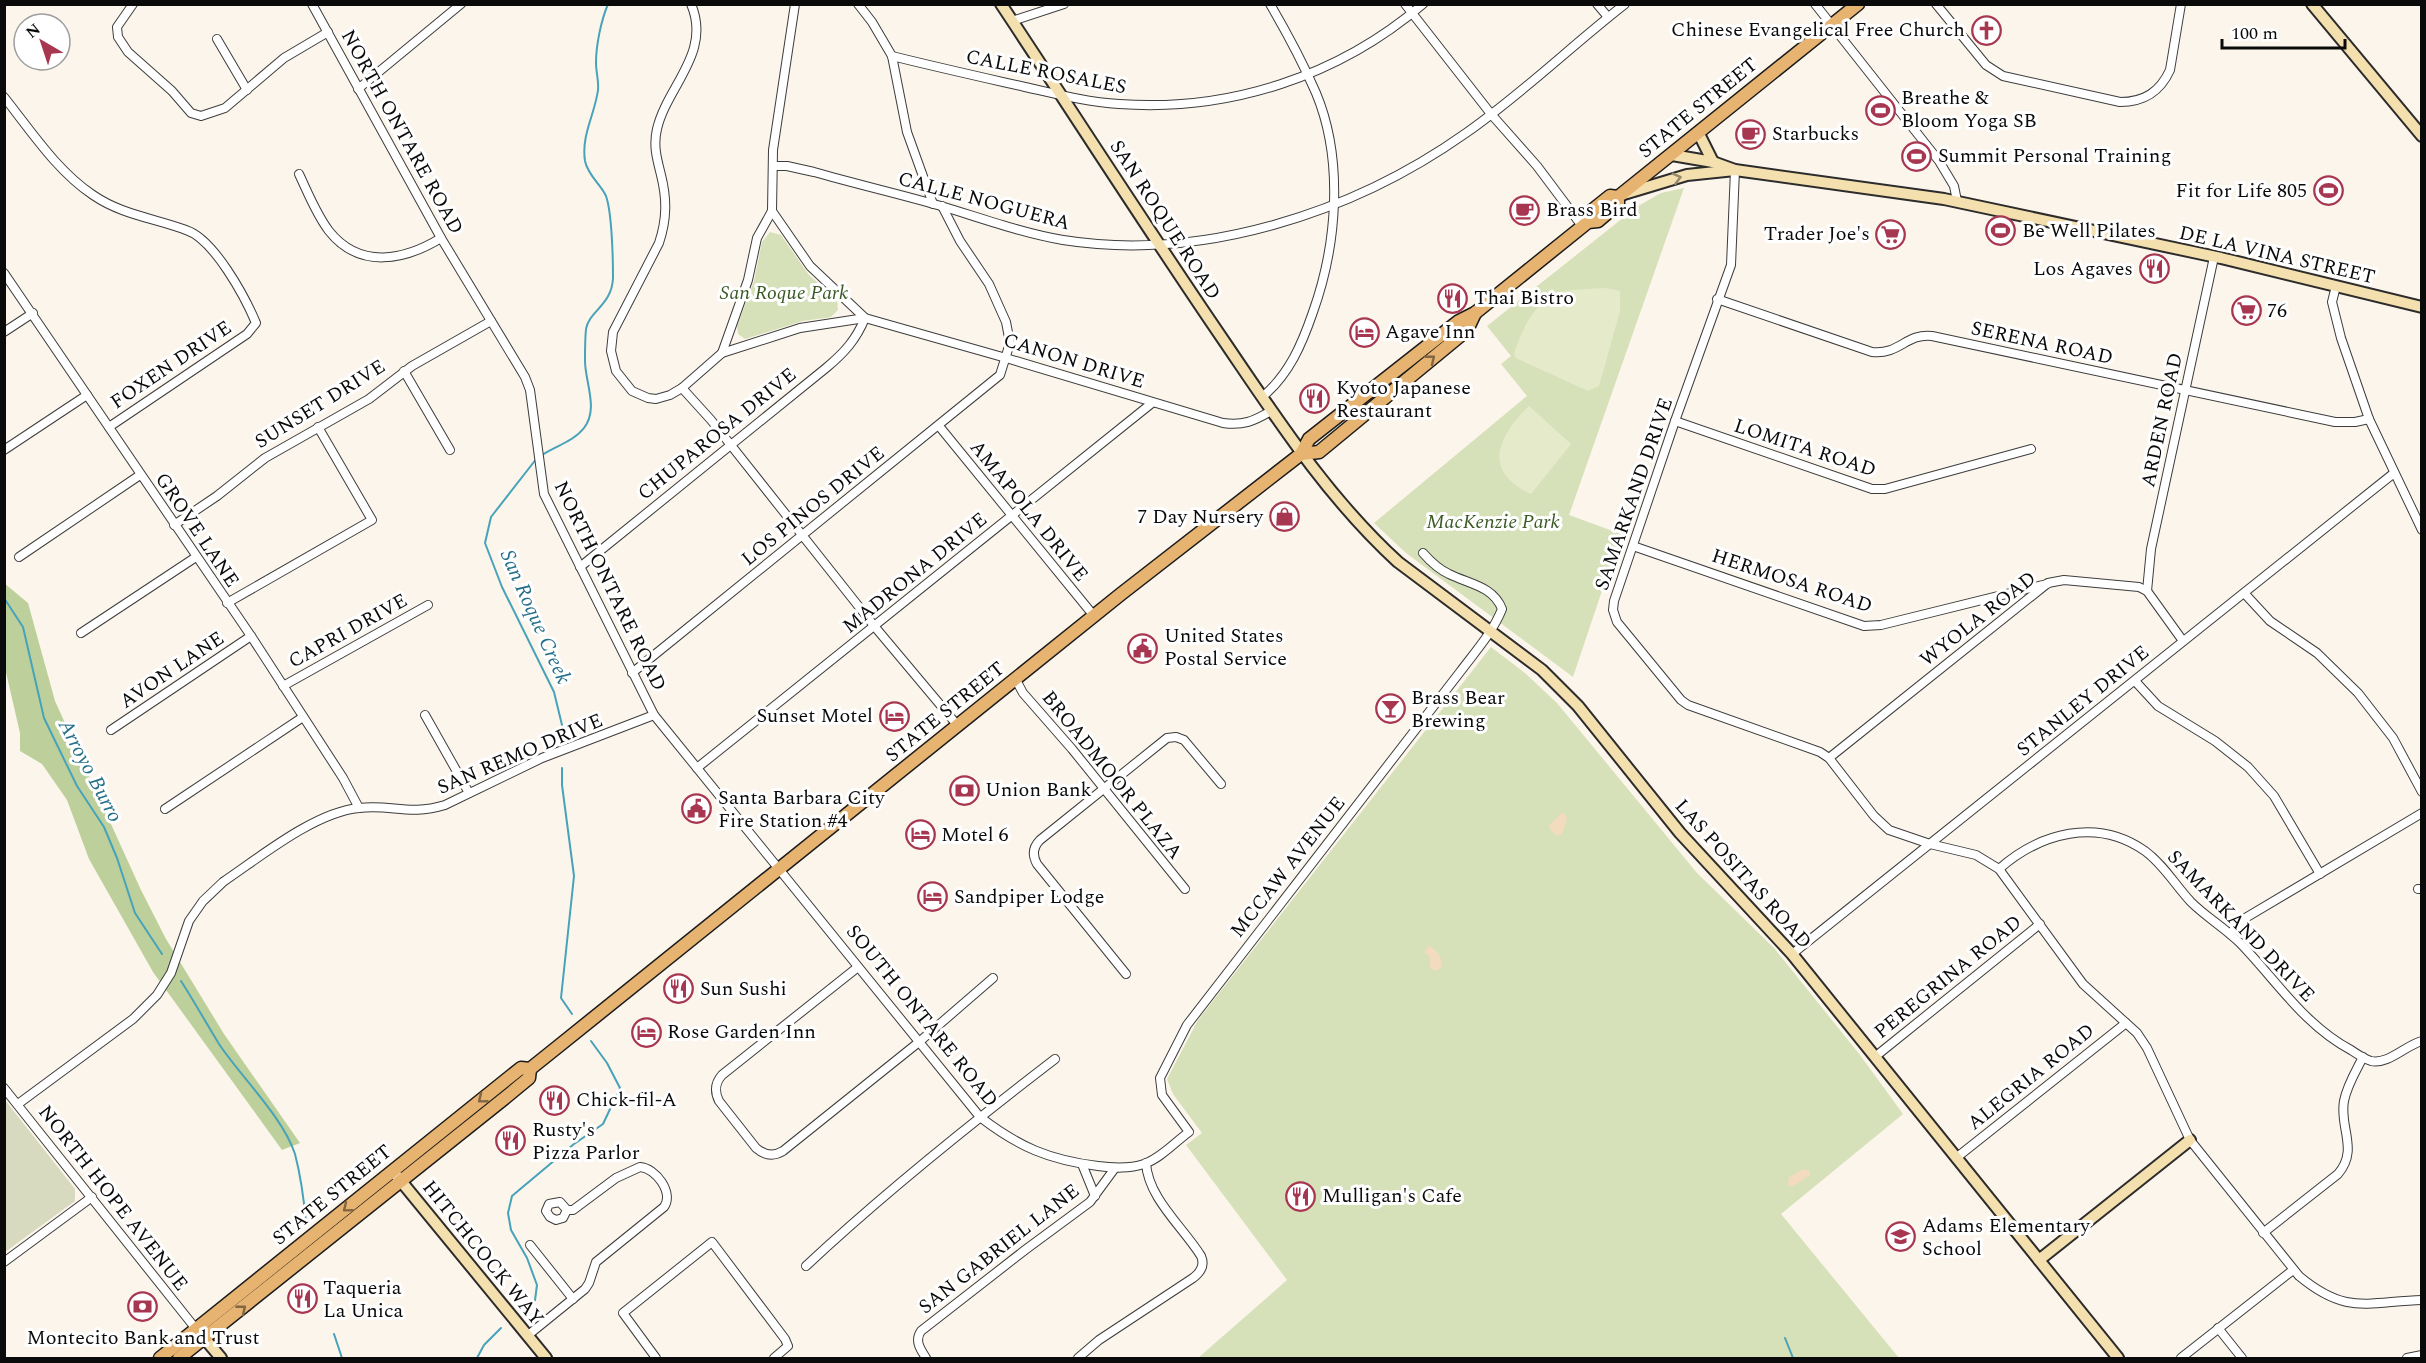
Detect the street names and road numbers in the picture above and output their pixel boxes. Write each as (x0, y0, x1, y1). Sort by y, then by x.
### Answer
street label: NORTH ONTARE ROAD (333, 24, 471, 240)
street label: CALLE ROSALES (963, 42, 1129, 102)
street label: STATE STREET (1632, 50, 1764, 166)
street label: SAN ROQUE ROAD (1102, 134, 1228, 306)
street label: CALLE NOGUERA (895, 164, 1073, 238)
street label: DE LA VINA STREET (2176, 218, 2378, 292)
street label: FOXEN DRIVE (104, 313, 238, 417)
street label: SERENA ROAD (1968, 313, 2116, 373)
street label: CANON DRIVE (1000, 325, 1148, 397)
street label: ARDEN ROAD (2133, 350, 2191, 490)
street label: SUNSET DRIVE (249, 352, 391, 456)
street label: CHUPAROSA DRIVE (631, 360, 803, 508)
street label: SAMARKAND DRIVE (1587, 394, 1681, 594)
street label: LOMITA ROAD (1730, 411, 1880, 485)
street label: AMAPOLA DRIVE (962, 434, 1096, 588)
street label: LOS PINOS DRIVE (735, 439, 891, 573)
street label: GROVE LANE (147, 466, 247, 594)
street label: NORTH ONTARE ROAD (546, 476, 674, 696)
street label: MADRONA DRIVE (836, 505, 994, 641)
street label: HERMOSA ROAD (1708, 541, 1876, 621)
street label: WYOLA ROAD (1913, 564, 2043, 674)
street label: CAPRI DRIVE (283, 586, 413, 676)
street label: AVON LANE (114, 624, 230, 716)
street label: STANLEY DRIVE (2010, 638, 2156, 764)
street label: STATE STREET (879, 654, 1011, 770)
street label: BROADMOOR PLAZA (1034, 684, 1190, 866)
street label: SAN REMO DRIVE (433, 706, 607, 802)
street label: MCCAW AVENUE (1223, 790, 1353, 944)
street label: LAS POSITAS ROAD (1667, 792, 1819, 956)
street label: SAMARKAND DRIVE (2160, 843, 2322, 1009)
street label: PEREGRINA ROAD (1867, 908, 2029, 1046)
street label: SOUTH ONTARE ROAD (839, 918, 1005, 1114)
street label: ALEGRIA ROAD (1961, 1016, 2101, 1138)
street label: NORTH HOPE AVENUE (31, 1099, 195, 1297)
street label: STATE STREET (266, 1137, 398, 1253)
street label: HITCHCOCK WAY (415, 1174, 551, 1332)
street label: SAN GABRIEL LANE (912, 1176, 1086, 1322)

